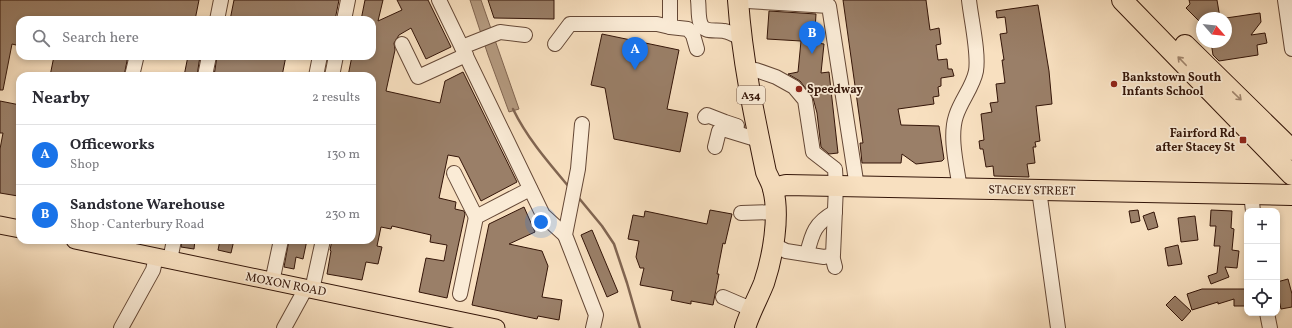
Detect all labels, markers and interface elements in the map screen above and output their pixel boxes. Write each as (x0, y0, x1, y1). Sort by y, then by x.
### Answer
north arrow (1196, 12, 1232, 48)
search box (16, 16, 376, 60)
pin: B (799, 21, 825, 54)
icon: search (30, 27, 52, 49)
text: Search here (62, 28, 139, 49)
pin: A (622, 37, 648, 70)
one-way arrow (1177, 56, 1187, 66)
place label: Bankstown South Infants School (1122, 70, 1221, 100)
marker: Bankstown South Infants School (1109, 79, 1119, 89)
place label: Speedway (807, 82, 863, 98)
marker: Speedway (794, 84, 804, 94)
road number: A34 (737, 86, 765, 104)
text: Nearby (32, 87, 90, 110)
text: 2 results (312, 89, 360, 107)
one-way arrow (1232, 91, 1242, 101)
place label: Fairford Rd after Stacey St (1156, 126, 1236, 156)
text: Officeworks (70, 135, 155, 156)
marker: Fairford Rd after Stacey St (1238, 135, 1248, 145)
text: A (40, 146, 50, 164)
text: 130 m (327, 146, 360, 164)
text: Shop (70, 156, 99, 174)
street label: STACEY STREET (988, 182, 1076, 200)
text: Sandstone Warehouse (70, 195, 225, 216)
text: B (41, 206, 49, 224)
text: 230 m (325, 206, 360, 224)
map controls (1244, 208, 1280, 316)
button: + (1244, 208, 1280, 244)
your location (531, 212, 551, 232)
text: Shop · Canterbury Road (70, 216, 204, 234)
button: − (1244, 244, 1280, 280)
street label: MOXON ROAD (244, 269, 328, 301)
button: locate (1244, 280, 1280, 316)

